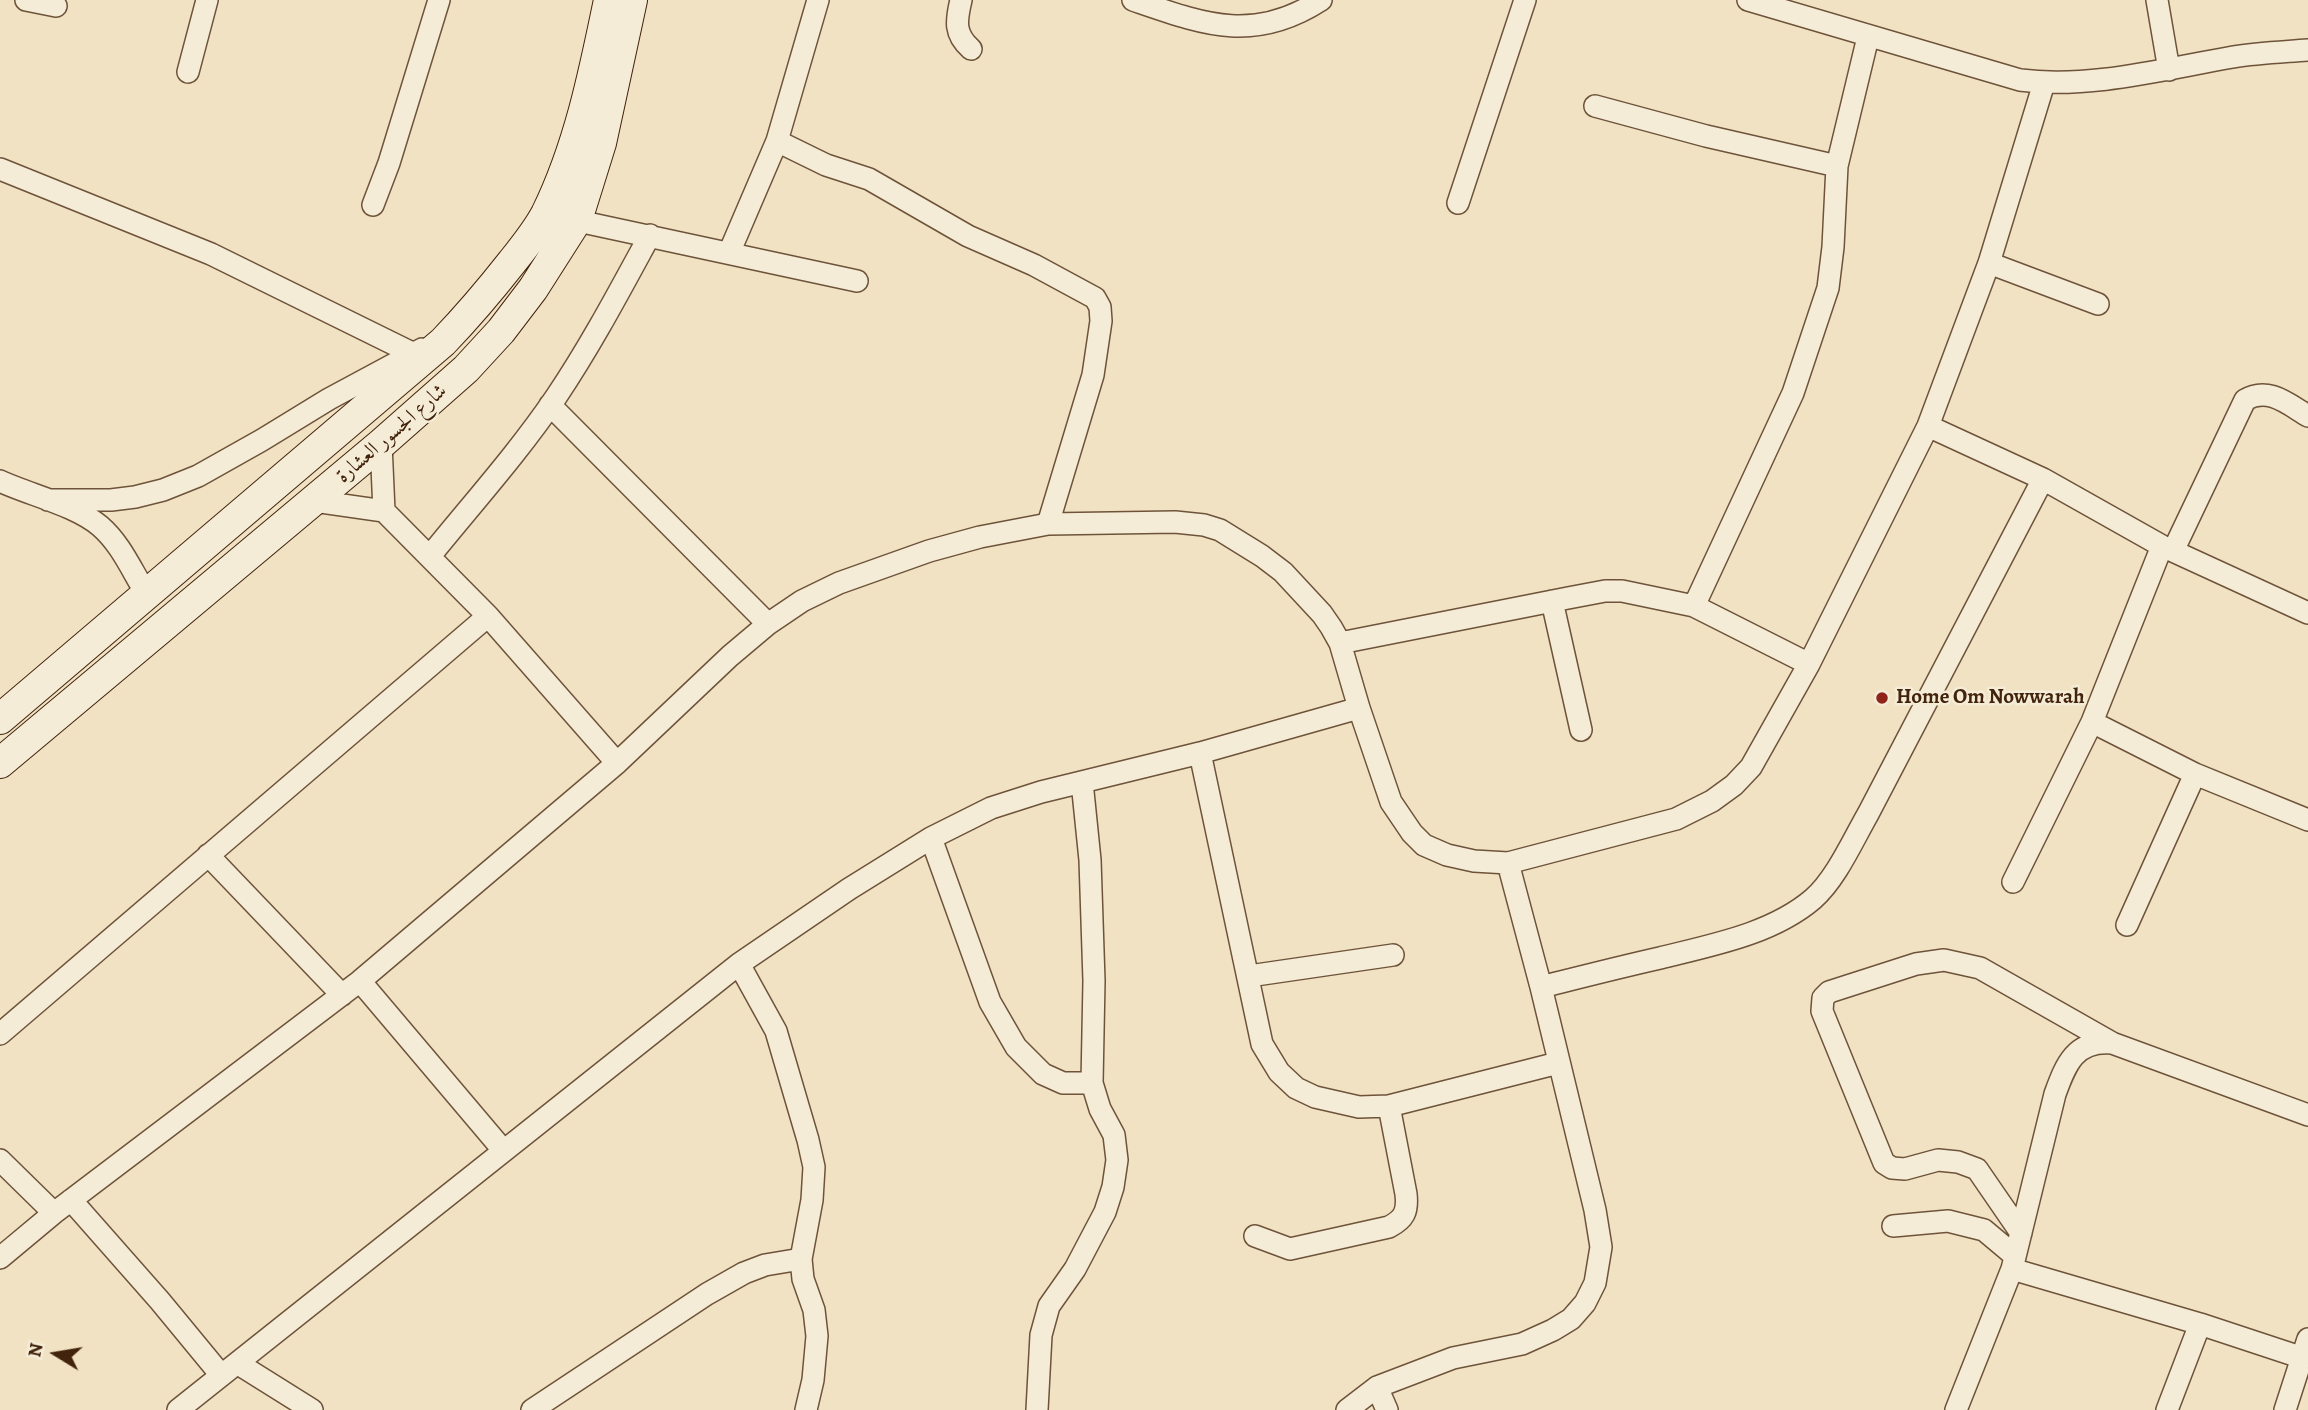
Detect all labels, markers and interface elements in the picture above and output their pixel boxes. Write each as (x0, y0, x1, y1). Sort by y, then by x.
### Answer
street label: شارع الجسور العشارة (331, 379, 453, 489)
place label: Home Om Nowwarah (1896, 685, 2085, 711)
marker: Home Om Nowwarah (1874, 690, 1890, 706)
north arrow (21, 1319, 91, 1389)
text: N (21, 1341, 49, 1359)

